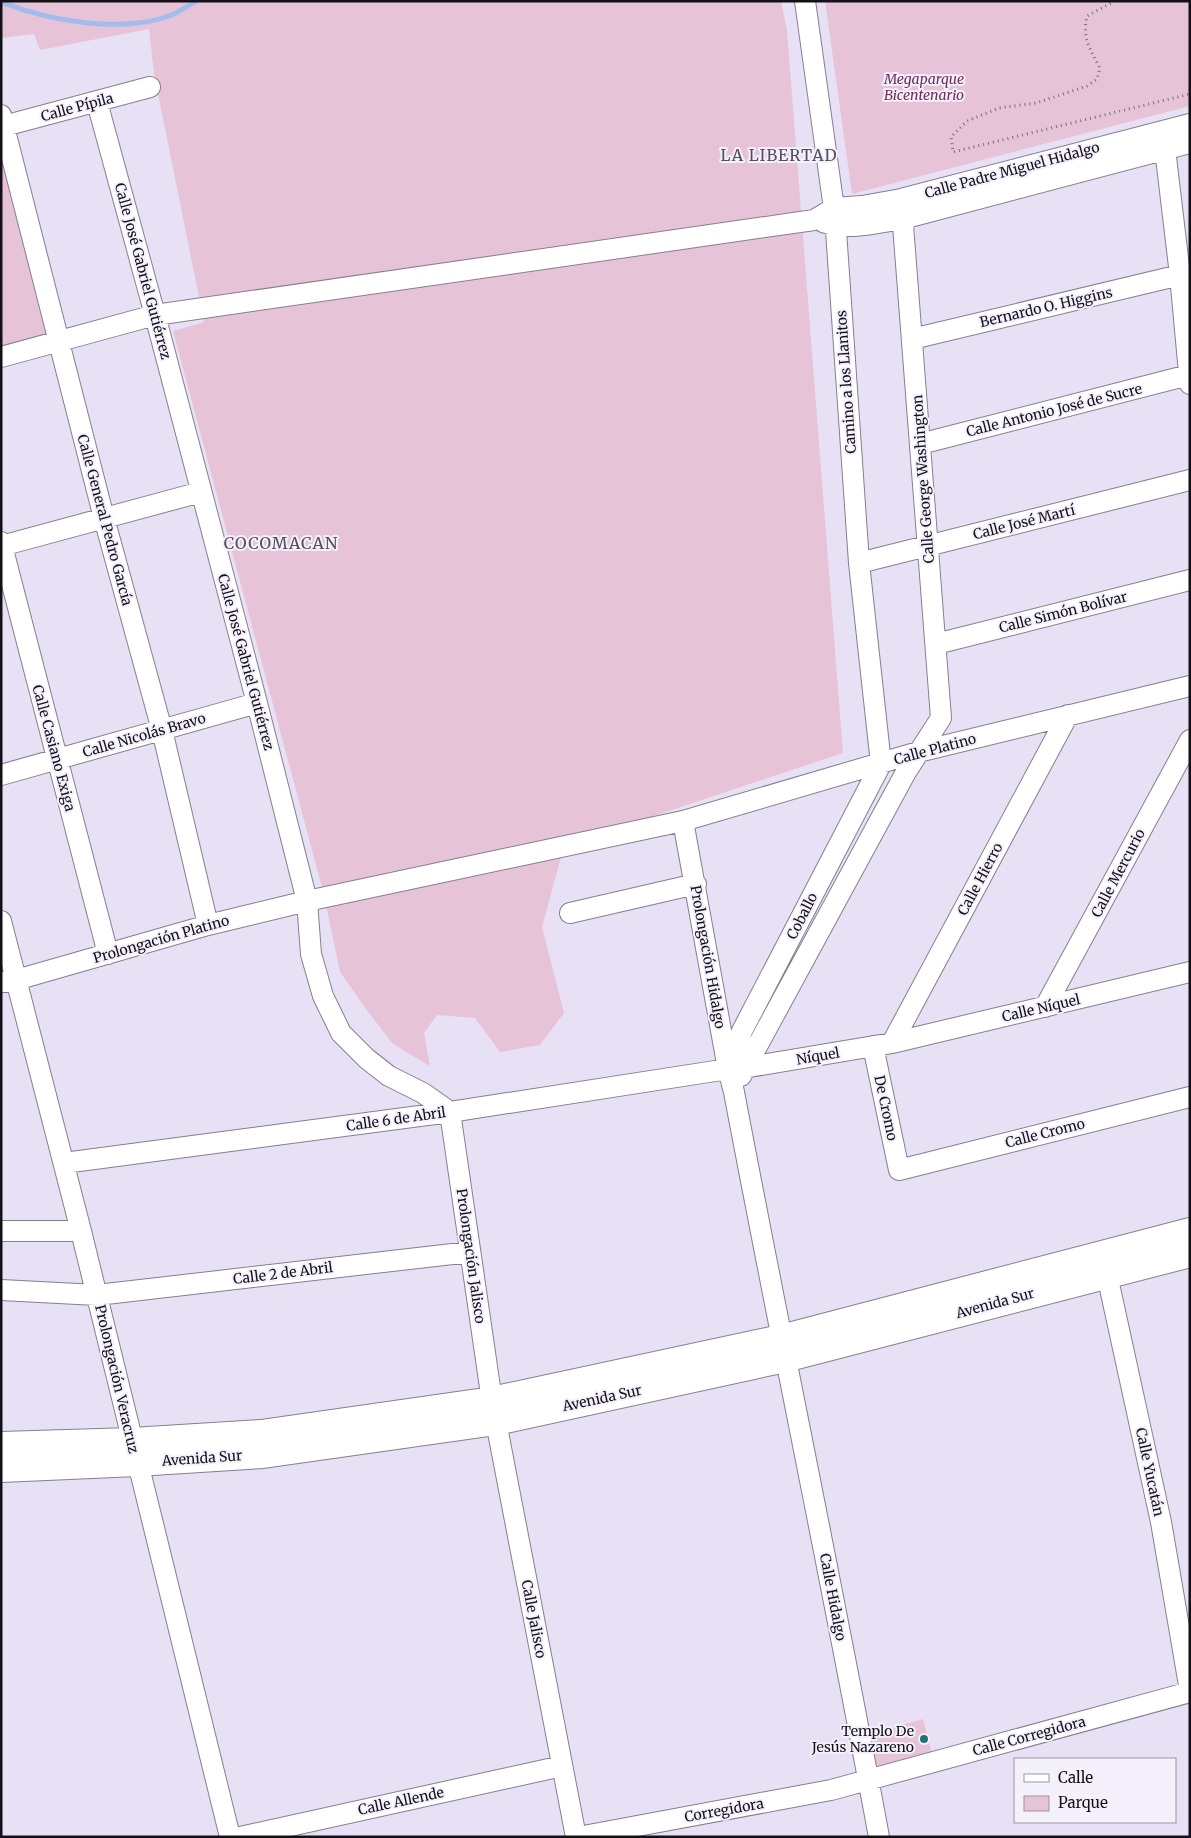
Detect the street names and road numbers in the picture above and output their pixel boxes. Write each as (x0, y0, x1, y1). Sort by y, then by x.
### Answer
street label: Calle Pípila (39, 89, 116, 125)
street label: Calle Padre Miguel Hidalgo (923, 138, 1101, 202)
street label: Calle José Gabriel Gutiérrez (111, 181, 175, 361)
street label: Bernardo O. Higgins (978, 283, 1114, 331)
street label: Camino a los Llanitos (832, 310, 860, 454)
street label: Calle Antonio José de Sucre (964, 379, 1144, 441)
street label: Calle George Washington (908, 394, 938, 564)
street label: Calle General Pedro García (73, 432, 137, 608)
street label: Calle José Martí (971, 501, 1077, 543)
street label: Calle José Gabriel Gutiérrez (214, 572, 278, 752)
street label: Calle Simón Bolívar (997, 587, 1129, 637)
street label: Calle Casiano Exiga (28, 683, 80, 814)
street label: Calle Nicolás Bravo (80, 709, 208, 761)
street label: Calle Platino (892, 729, 978, 769)
street label: Calle Mercurio (1087, 826, 1149, 920)
street label: Calle Hierro (953, 840, 1007, 918)
street label: Prolongación Hidalgo (687, 884, 729, 1030)
street label: Coballo (783, 890, 821, 942)
street label: Prolongación Platino (91, 911, 231, 967)
street label: Calle Níquel (1000, 990, 1083, 1026)
street label: Níquel (795, 1043, 842, 1069)
street label: De Cromo (870, 1074, 902, 1142)
street label: Calle 6 de Abril (345, 1103, 448, 1135)
street label: Calle Cromo (1003, 1114, 1087, 1152)
street label: Prolongación Jalisco (453, 1187, 489, 1325)
street label: Calle 2 de Abril (232, 1258, 335, 1288)
street label: Avenida Sur (953, 1284, 1036, 1322)
street label: Prolongación Veracruz (91, 1303, 143, 1455)
street label: Avenida Sur (560, 1381, 643, 1415)
street label: Calle Yucatán (1132, 1426, 1168, 1518)
street label: Avenida Sur (160, 1446, 243, 1470)
street label: Calle Hidalgo (816, 1552, 850, 1642)
street label: Calle Jalisco (518, 1578, 550, 1660)
street label: Calle Corregidora (971, 1712, 1088, 1760)
street label: Calle Allende (356, 1783, 446, 1819)
street label: Corregidora (683, 1794, 765, 1826)

